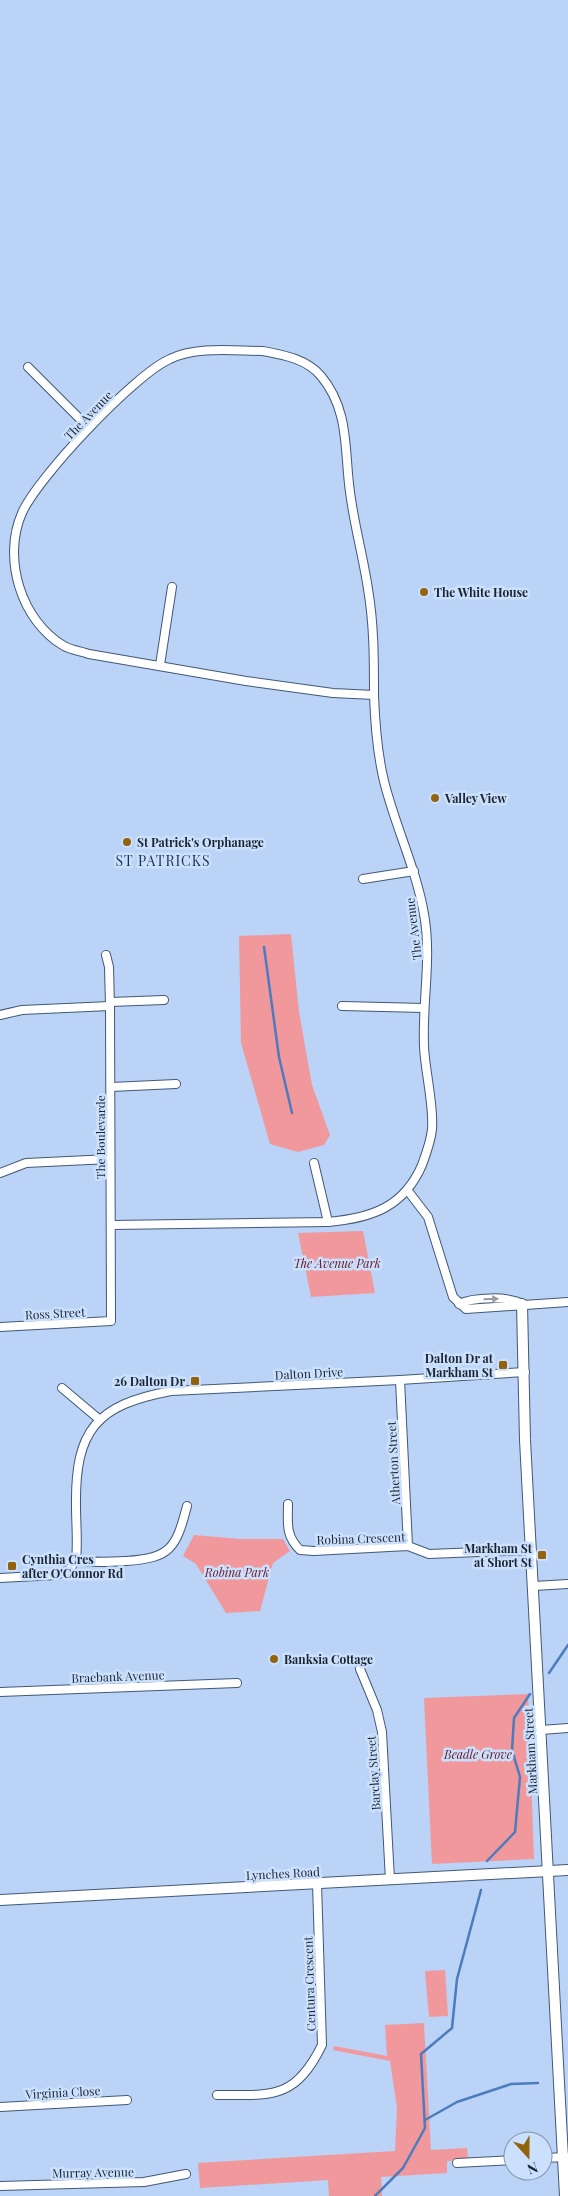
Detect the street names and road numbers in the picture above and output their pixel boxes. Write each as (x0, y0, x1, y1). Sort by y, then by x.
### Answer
street label: The Avenue (60, 387, 116, 443)
street label: The Avenue (401, 897, 425, 961)
street label: The Boulevarde (92, 1095, 108, 1179)
street label: Ross Street (24, 1303, 86, 1323)
street label: Dalton Drive (274, 1363, 344, 1383)
street label: Atherton Street (383, 1420, 403, 1506)
street label: Robina Crescent (316, 1528, 406, 1548)
street label: Braebank Avenue (71, 1666, 165, 1686)
street label: Markham Street (520, 1707, 540, 1795)
street label: Barclay Street (362, 1734, 384, 1811)
street label: Lynches Road (246, 1863, 320, 1883)
street label: Centura Crescent (299, 1936, 319, 2032)
street label: Virginia Close (24, 2082, 101, 2102)
street label: Murray Avenue (52, 2163, 134, 2181)

